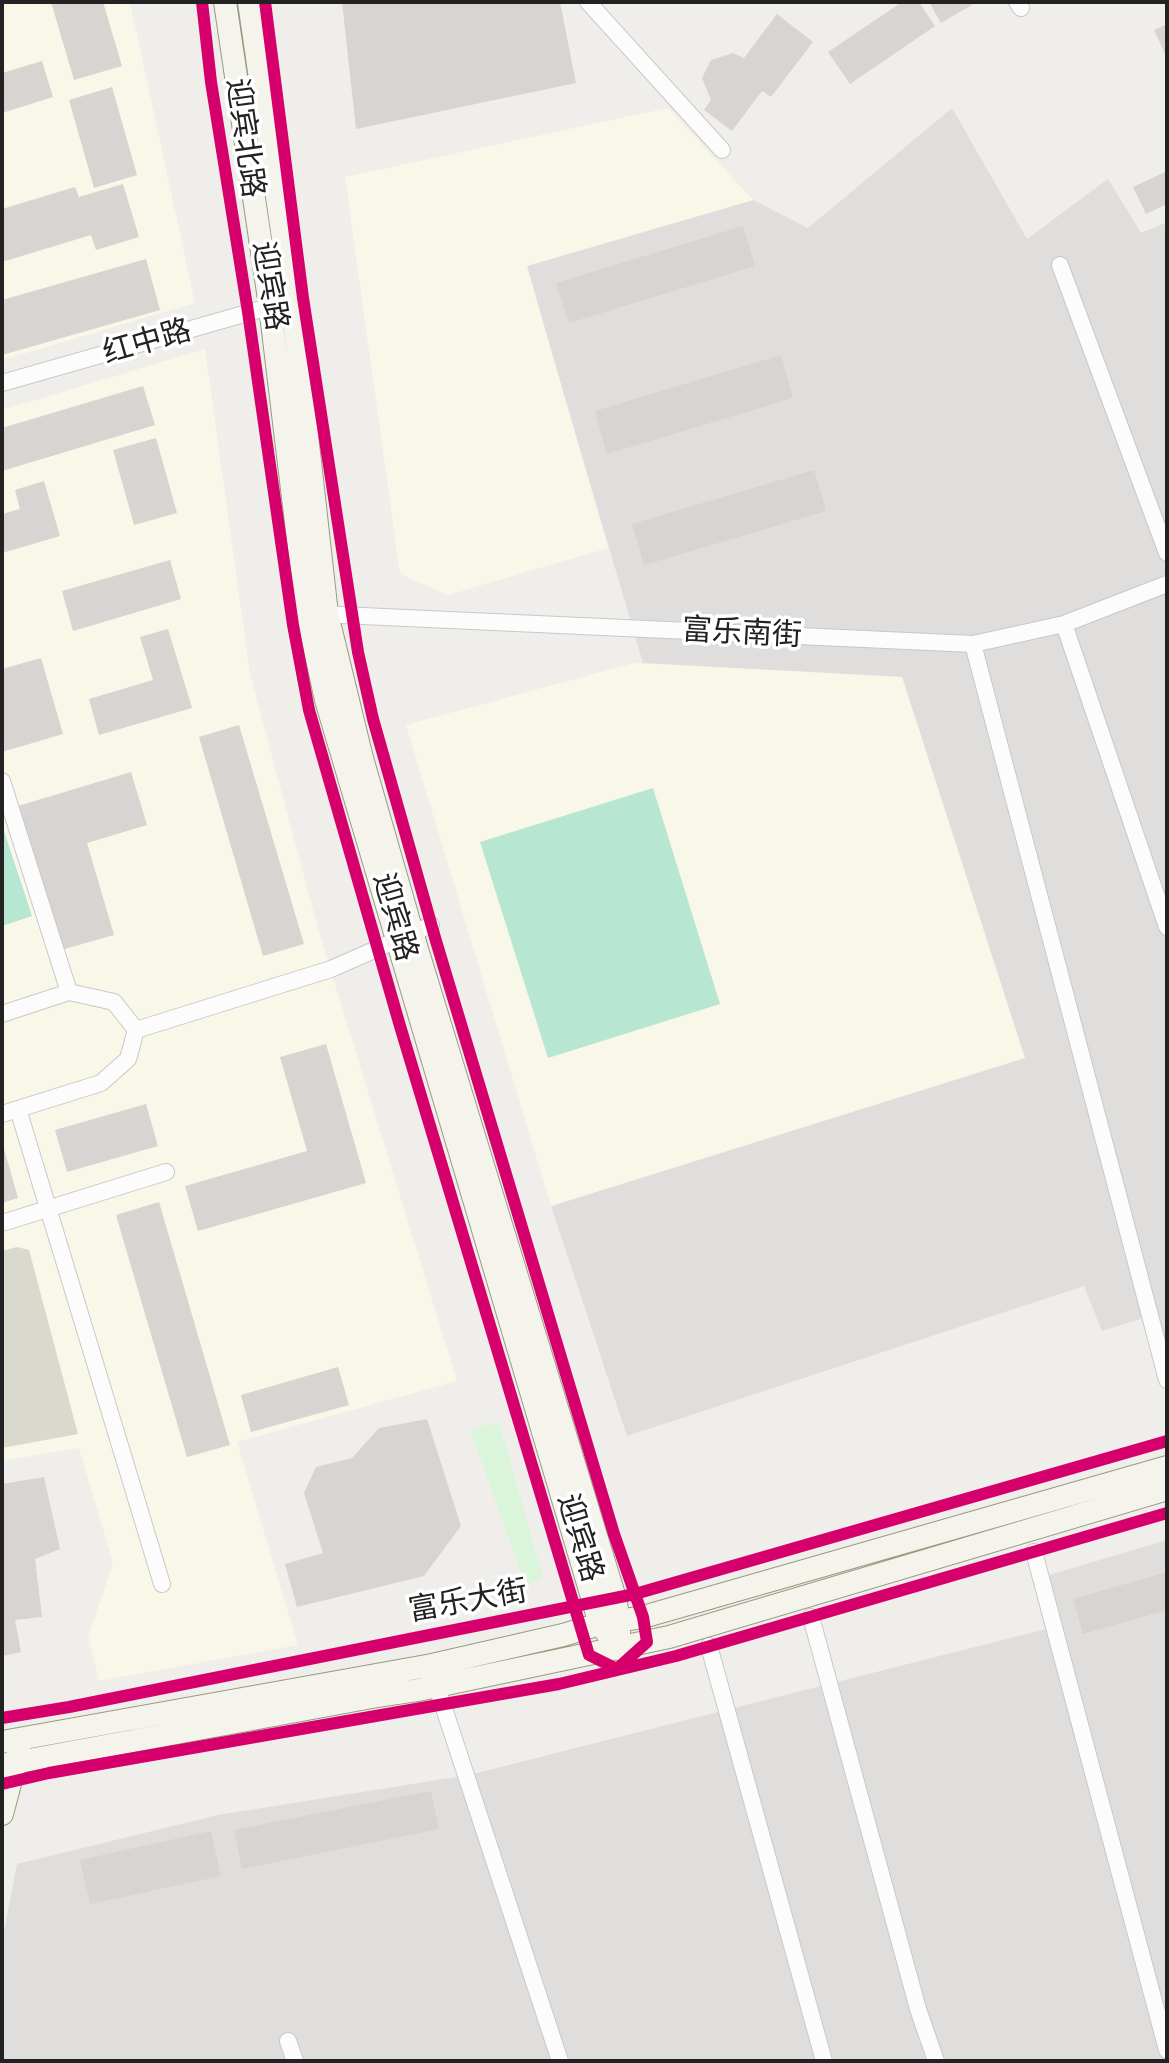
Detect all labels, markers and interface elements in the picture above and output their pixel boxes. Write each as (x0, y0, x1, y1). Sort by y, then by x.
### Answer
street label: 迎宾北路 (219, 76, 271, 200)
street label: 迎宾路 (245, 239, 295, 333)
street label: 红中路 (99, 312, 195, 372)
street label: 富乐南街 (681, 612, 803, 654)
street label: 迎宾路 (365, 869, 425, 965)
street label: 迎宾路 (550, 1490, 610, 1586)
street label: 富乐大街 (406, 1573, 530, 1629)

